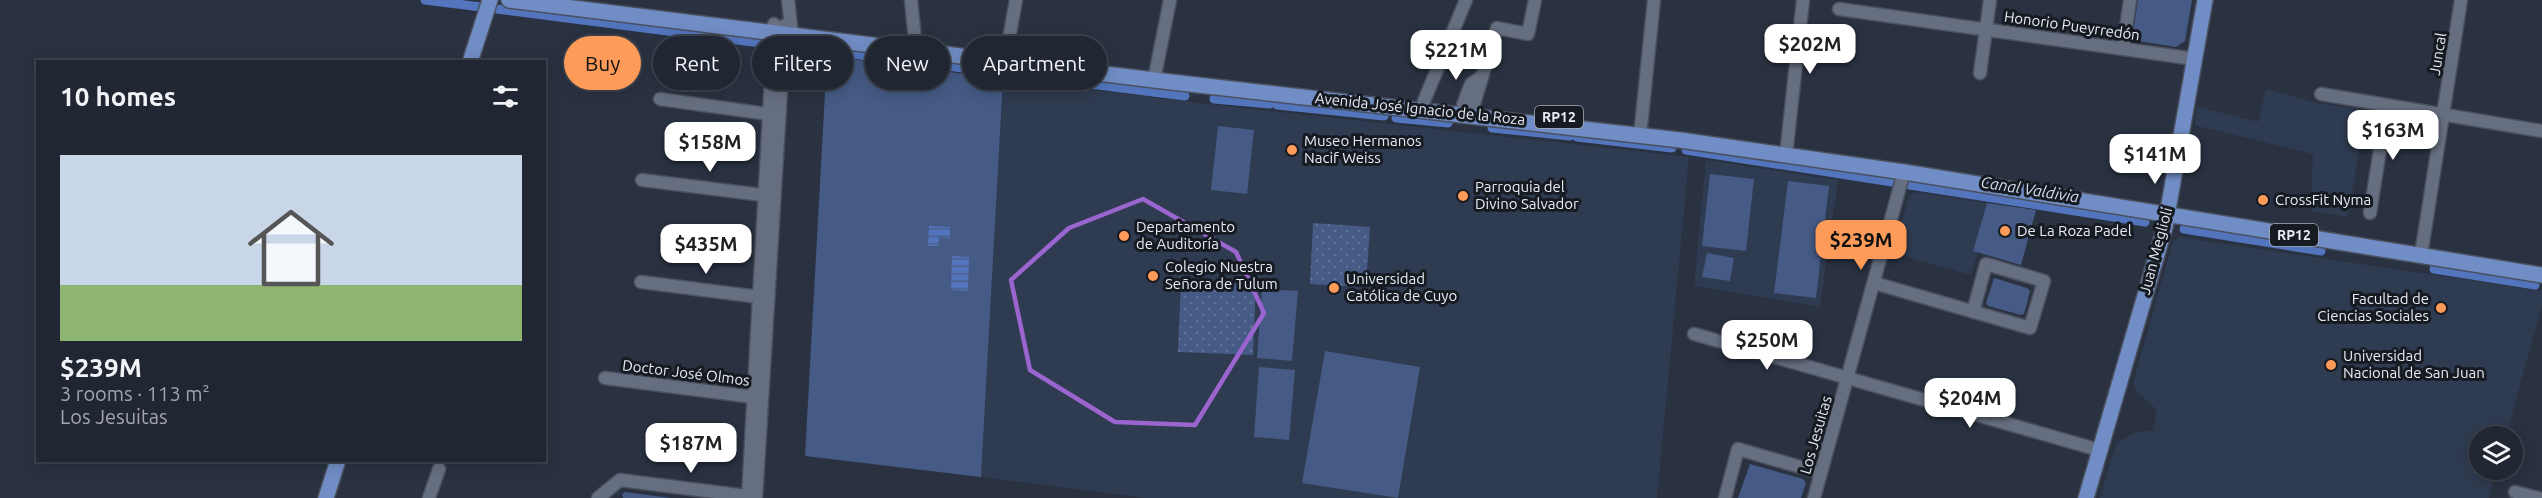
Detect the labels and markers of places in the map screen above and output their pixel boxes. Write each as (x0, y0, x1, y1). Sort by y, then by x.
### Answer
pin: $202M (1768, 24, 1852, 75)
pin: $221M (1414, 30, 1498, 81)
pin: $163M (2351, 110, 2435, 161)
pin: $158M (668, 122, 752, 173)
place label: Museo Hermanos Nacif Weiss (1304, 132, 1422, 166)
pin: $141M (2113, 134, 2197, 185)
marker: Museo Hermanos Nacif Weiss (1285, 143, 1299, 157)
place label: Parroquia del Divino Salvador (1475, 178, 1579, 212)
marker: Parroquia del Divino Salvador (1456, 189, 1470, 203)
place label: CrossFit Nyma (2275, 191, 2371, 208)
marker: CrossFit Nyma (2256, 193, 2270, 207)
place label: Departamento de Auditoría (1136, 218, 1235, 252)
pin: $239M (1819, 220, 1903, 271)
place label: De La Roza Padel (2017, 222, 2132, 239)
pin: $435M (664, 224, 748, 275)
marker: De La Roza Padel (1998, 224, 2012, 238)
marker: Departamento de Auditoría (1117, 229, 1131, 243)
place label: Colegio Nuestra Señora de Tulum (1165, 258, 1278, 292)
marker: Colegio Nuestra Señora de Tulum (1146, 269, 1160, 283)
place label: Universidad Católica de Cuyo (1346, 270, 1457, 304)
marker: Universidad Católica de Cuyo (1327, 281, 1341, 295)
place label: Facultad de Ciencias Sociales (2317, 290, 2429, 324)
marker: Facultad de Ciencias Sociales (2434, 301, 2448, 315)
pin: $250M (1725, 320, 1809, 371)
place label: Universidad Nacional de San Juan (2343, 347, 2485, 381)
marker: Universidad Nacional de San Juan (2324, 358, 2338, 372)
pin: $204M (1928, 378, 2012, 429)
pin: $187M (649, 423, 733, 474)

